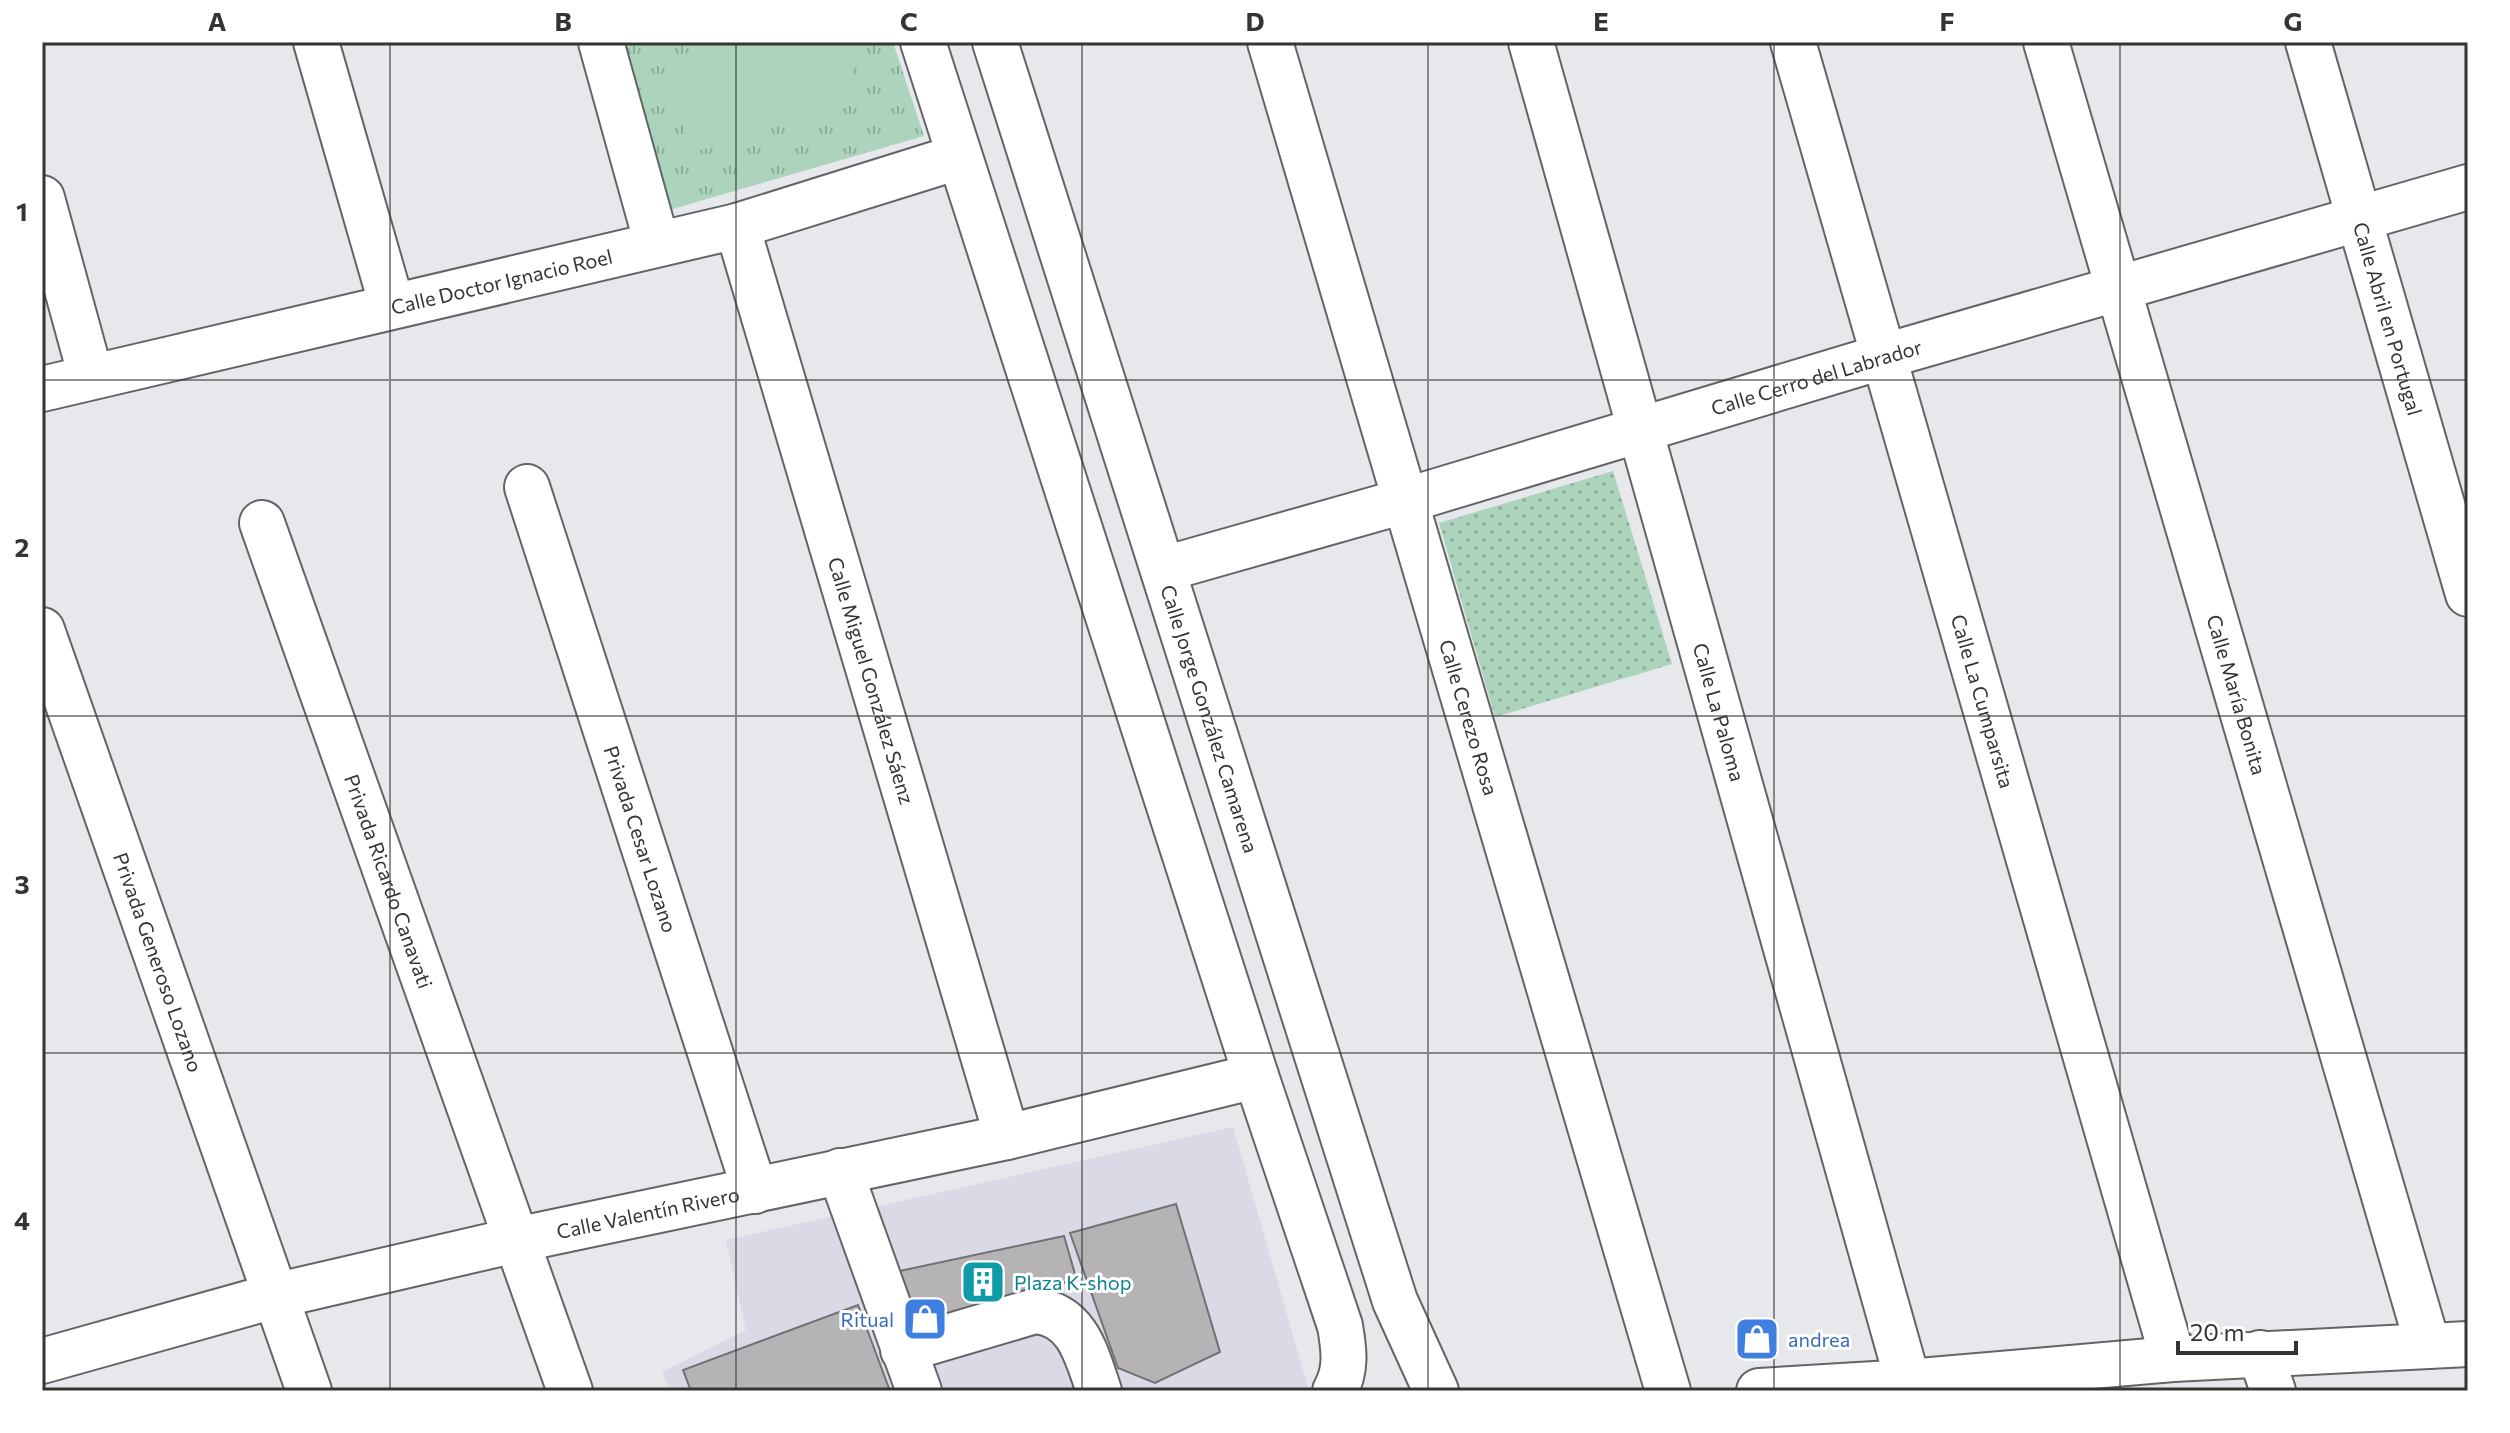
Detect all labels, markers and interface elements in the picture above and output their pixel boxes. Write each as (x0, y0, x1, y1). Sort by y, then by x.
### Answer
text: A (208, 5, 227, 36)
text: B (554, 5, 572, 36)
text: C (900, 5, 918, 36)
text: D (1245, 5, 1265, 36)
text: E (1593, 5, 1609, 36)
text: F (1939, 5, 1955, 36)
text: G (2284, 5, 2302, 36)
text: 1 (16, 195, 28, 226)
street label: Calle Abril en Portugal (2349, 219, 2428, 418)
street label: Calle Doctor Ignacio Roel (388, 244, 615, 319)
street label: Calle Cerro del Labrador (1708, 334, 1925, 420)
text: 2 (15, 531, 29, 562)
street label: Calle Miguel González Sáenz (824, 554, 920, 807)
street label: Calle Jorge González Camarena (1156, 582, 1264, 856)
street label: Calle La Cumparsita (1947, 611, 2020, 791)
street label: Calle María Bonita (2202, 612, 2272, 778)
street label: Calle Cerezo Rosa (1435, 637, 1504, 798)
street label: Calle La Paloma (1689, 640, 1750, 784)
street label: Privada Cesar Lozano (600, 743, 682, 935)
street label: Privada Ricardo Canavati (340, 771, 438, 992)
street label: Privada Generoso Lozano (109, 849, 208, 1075)
text: 3 (14, 868, 30, 899)
street label: Calle Valentín Rivero (554, 1181, 741, 1243)
text: 4 (14, 1204, 30, 1235)
building icon: Plaza K-shop (959, 1258, 1007, 1306)
place label: Plaza K-shop (1014, 1270, 1131, 1294)
shop icon: Ritual (901, 1295, 949, 1343)
scale bar (2178, 1305, 2296, 1355)
place label: Ritual (841, 1307, 894, 1331)
shop icon: andrea (1733, 1315, 1781, 1363)
text: 20 m (2190, 1317, 2244, 1346)
place label: andrea (1788, 1327, 1850, 1351)

